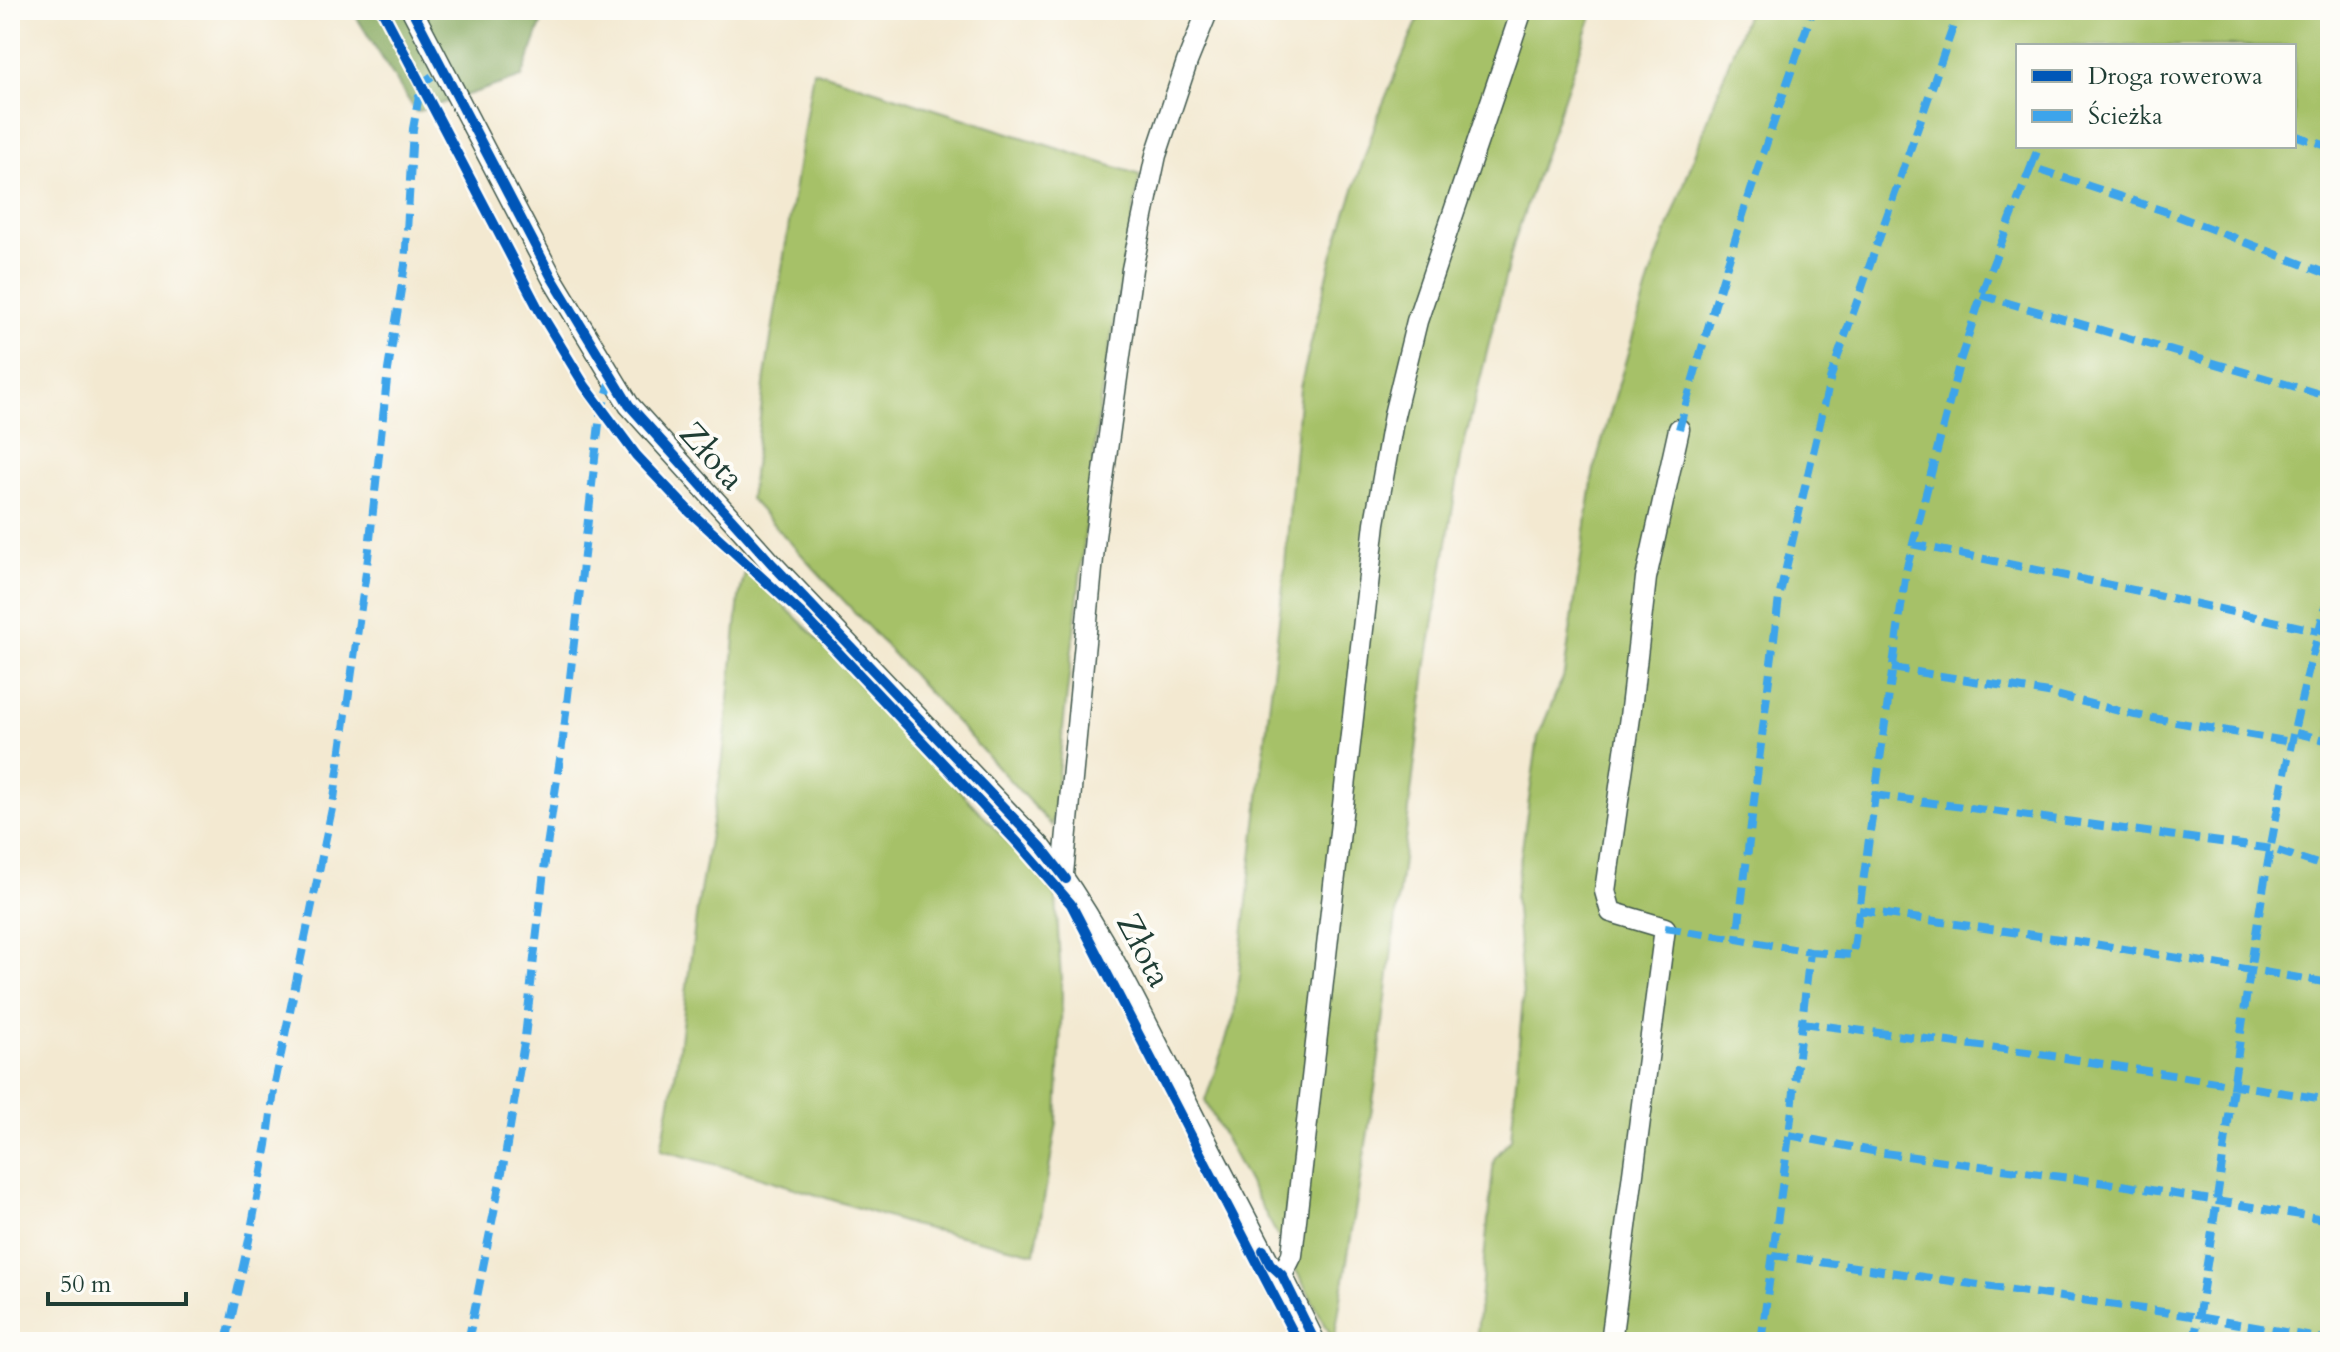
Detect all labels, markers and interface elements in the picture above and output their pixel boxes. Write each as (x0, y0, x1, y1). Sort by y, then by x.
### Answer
legend (2016, 44, 2296, 148)
text: Droga rowerowa (2088, 60, 2263, 93)
text: Ścieżka (2088, 100, 2163, 133)
street label: Złota (669, 412, 755, 500)
street label: Złota (1106, 905, 1183, 995)
scale bar (48, 1256, 186, 1306)
text: 50 m (60, 1268, 112, 1301)

